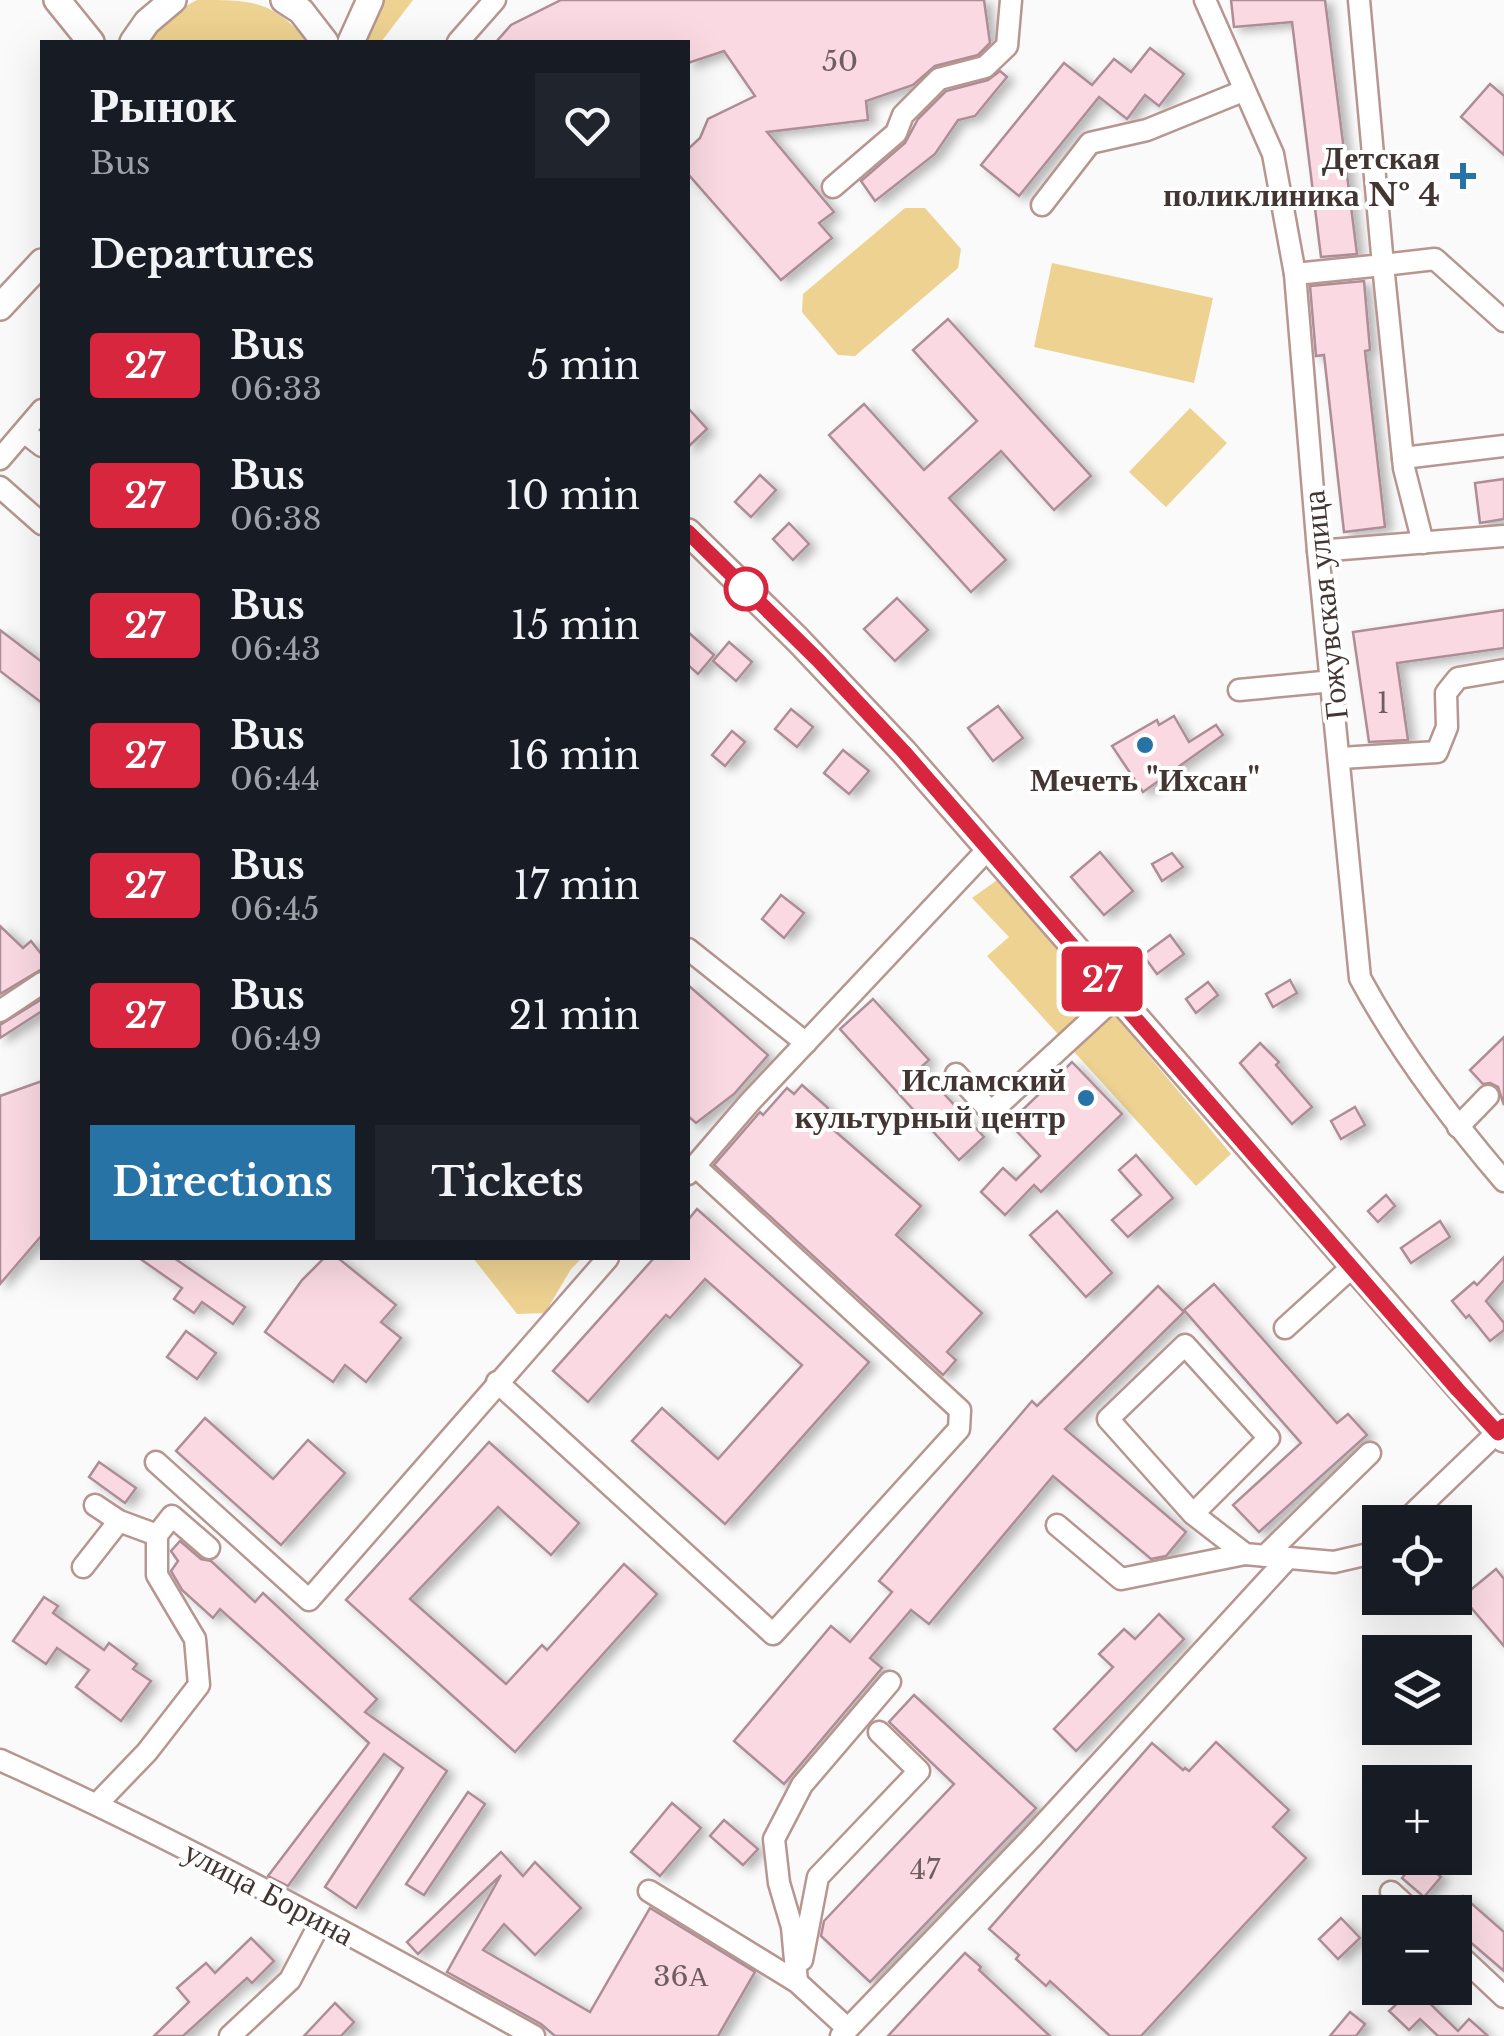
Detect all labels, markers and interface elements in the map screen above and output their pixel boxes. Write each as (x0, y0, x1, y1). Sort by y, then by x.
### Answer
house number: 50 (822, 44, 858, 79)
button: heart (535, 73, 640, 178)
text: Рынок (90, 75, 236, 135)
place label: Детская поликлиника № 4 (1163, 138, 1440, 215)
text: Bus (90, 143, 150, 183)
marker: Детская поликлиника № 4 (1450, 163, 1476, 189)
text: Departures (90, 231, 314, 278)
text: Bus (230, 322, 305, 369)
text: 5 min (528, 342, 640, 389)
text: 27 (125, 344, 165, 387)
text: 06:33 (230, 369, 322, 409)
text: Bus (230, 452, 305, 499)
text: 10 min (505, 472, 640, 519)
text: 27 (125, 474, 165, 517)
street label: Гожувская улица (1293, 488, 1357, 722)
text: 06:38 (230, 499, 322, 539)
unlabelled marker (725, 568, 767, 610)
text: Bus (230, 582, 305, 629)
text: 15 min (511, 602, 640, 649)
text: 27 (125, 604, 165, 647)
text: 06:43 (230, 629, 321, 669)
house number: 1 (1377, 686, 1389, 721)
text: Bus (230, 712, 305, 759)
text: 16 min (508, 732, 640, 779)
text: 27 (125, 734, 165, 777)
marker: Мечеть "Ихсан" (1134, 734, 1156, 756)
text: 06:44 (230, 759, 320, 799)
place label: Мечеть "Ихсан" (1030, 760, 1260, 800)
text: Bus (230, 842, 305, 889)
text: 17 min (513, 862, 640, 909)
text: 27 (125, 864, 165, 907)
text: 06:45 (230, 889, 319, 929)
line badge: 27 (1057, 946, 1147, 1012)
text: 27 (1082, 958, 1122, 1001)
text: Bus (230, 972, 305, 1019)
text: 21 min (509, 992, 640, 1039)
text: 27 (125, 994, 165, 1037)
text: 06:49 (230, 1019, 322, 1059)
place label: Исламский культурный центр (795, 1060, 1066, 1137)
marker: Исламский культурный центр (1075, 1087, 1097, 1109)
button: Directions (90, 1125, 355, 1240)
button: Tickets (375, 1125, 640, 1240)
map controls (1362, 1505, 1472, 2005)
button: locate (1362, 1505, 1472, 1615)
button: layers (1362, 1635, 1472, 1745)
button: + (1362, 1765, 1472, 1875)
street label: улица Борина (177, 1831, 361, 1955)
house number: 47 (910, 1852, 941, 1887)
button: − (1362, 1895, 1472, 2005)
house number: 36А (653, 1959, 710, 1994)

